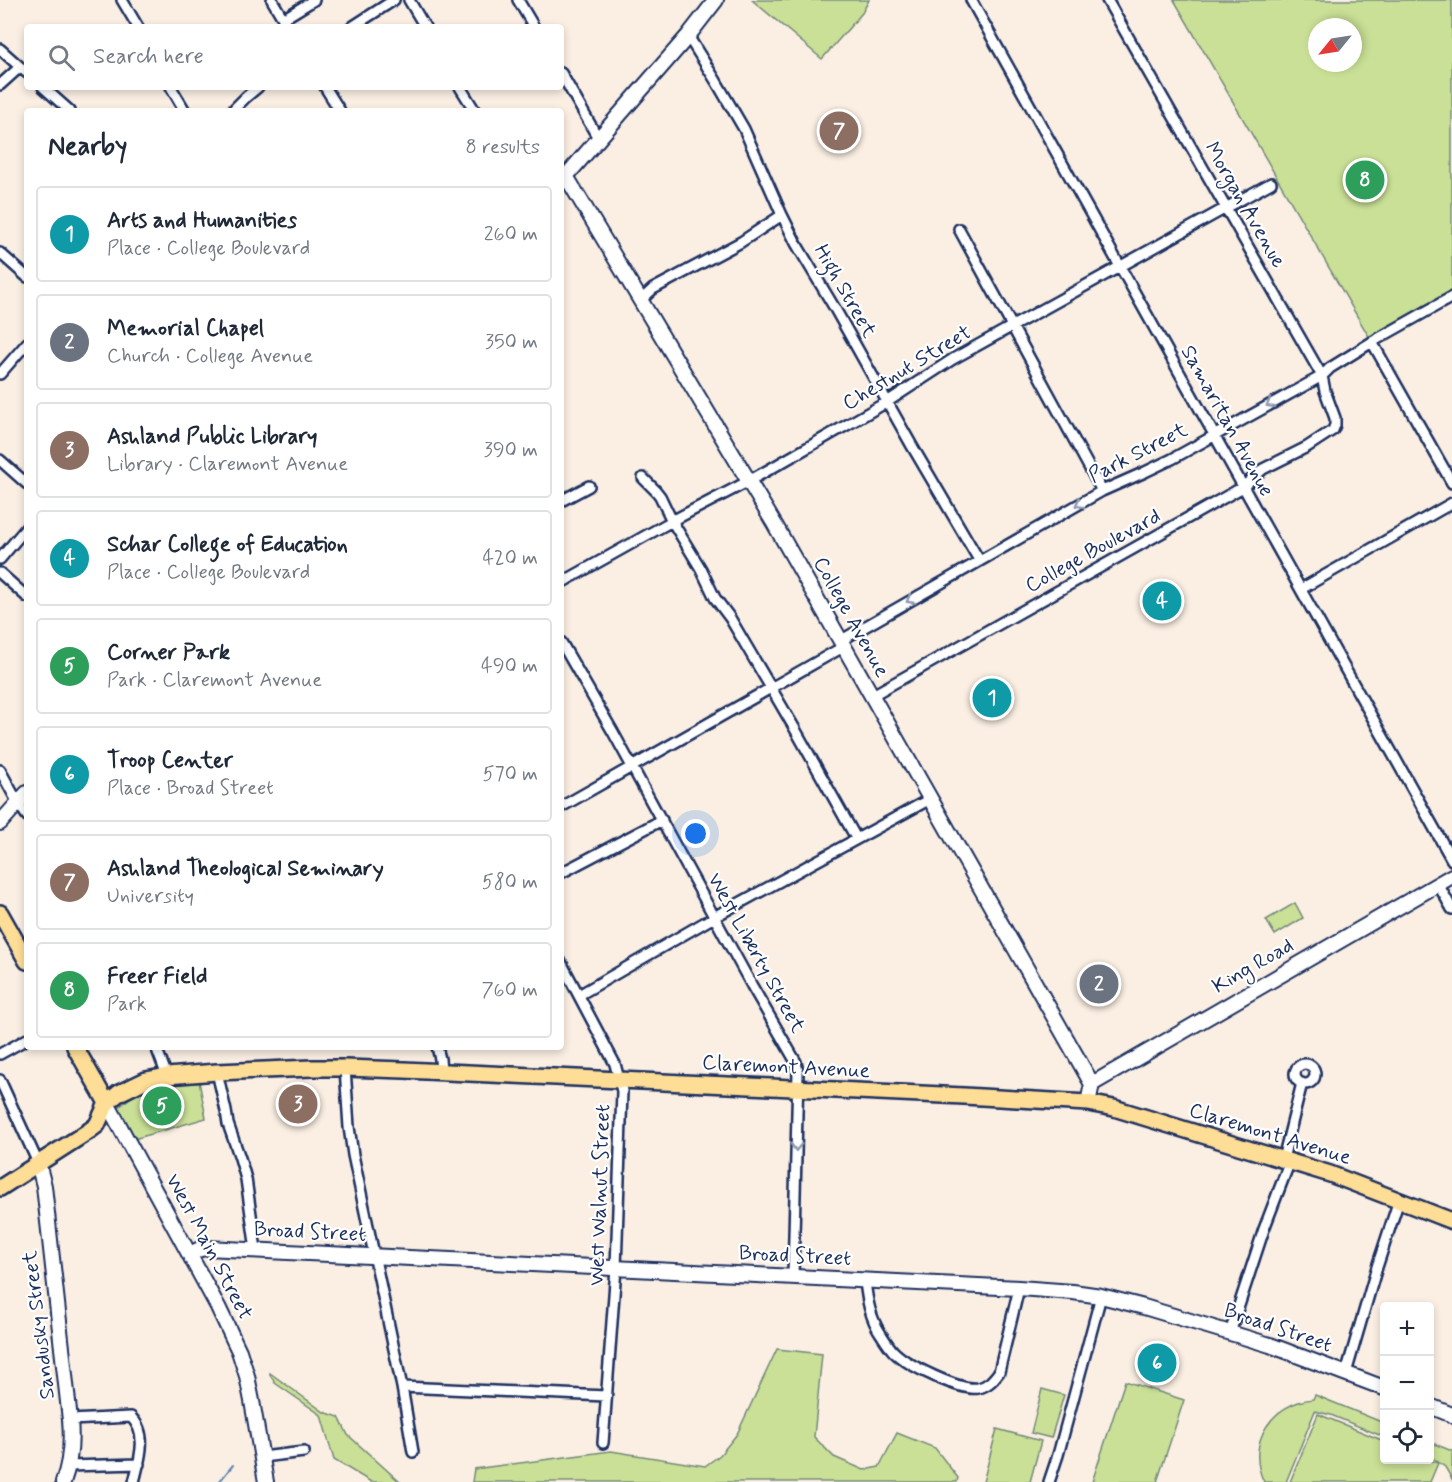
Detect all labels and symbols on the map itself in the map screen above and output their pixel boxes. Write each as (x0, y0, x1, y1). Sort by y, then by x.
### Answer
north arrow (1308, 18, 1362, 72)
pin: 7 (820, 108, 858, 154)
street label: Morgan Avenue (1197, 137, 1292, 274)
pin: 8 (1346, 158, 1384, 202)
street label: High Street (805, 239, 883, 344)
street label: Chestnut Street (837, 319, 977, 417)
street label: Samaritan Avenue (1174, 340, 1280, 502)
one-way arrow (1266, 397, 1277, 408)
street label: Park Street (1084, 416, 1193, 490)
one-way arrow (1075, 496, 1085, 508)
street label: College Boulevard (1020, 502, 1166, 600)
street label: College Avenue (806, 552, 896, 682)
pin: 4 (1142, 578, 1182, 624)
one-way arrow (906, 593, 916, 604)
pin: 1 (972, 676, 1012, 720)
your location (681, 819, 710, 848)
street label: West Liberty Street (700, 868, 812, 1039)
street label: King Road (1207, 932, 1299, 1001)
pin: 2 (1080, 962, 1118, 1006)
street label: Claremont Avenue (701, 1049, 871, 1085)
pin: 3 (278, 1082, 318, 1126)
pin: 5 (142, 1084, 182, 1128)
street label: Claremont Avenue (1186, 1096, 1354, 1172)
street label: West Walnut Street (583, 1103, 617, 1286)
one-way arrow (789, 1143, 802, 1152)
street label: West Main Street (159, 1169, 259, 1325)
street label: Broad Street (253, 1215, 367, 1249)
street label: Broad Street (738, 1239, 852, 1273)
street label: Sandusky Street (16, 1248, 62, 1401)
street label: Broad Street (1220, 1296, 1336, 1360)
pin: 6 (1138, 1340, 1176, 1386)

